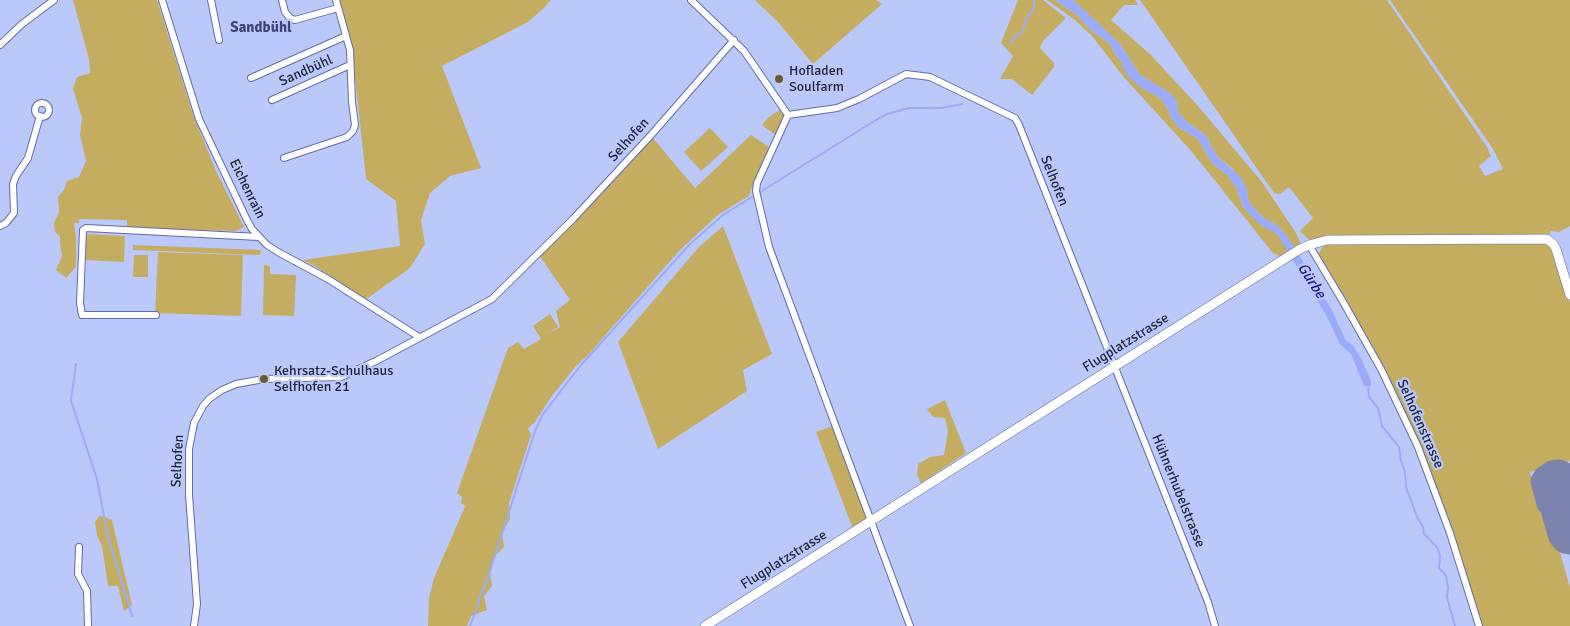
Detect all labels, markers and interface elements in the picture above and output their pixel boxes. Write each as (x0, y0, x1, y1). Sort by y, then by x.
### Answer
district label: Sandbühl (230, 19, 292, 37)
street label: Sandbühl (277, 52, 335, 90)
place label: Hofladen Soulfarm (789, 63, 844, 95)
marker: Hofladen Soulfarm (773, 73, 785, 85)
street label: Selhofen (605, 115, 653, 165)
street label: Selhofen (1036, 153, 1072, 209)
street label: Eichenrain (225, 156, 269, 222)
water label: Gürbe (1293, 260, 1329, 302)
street label: Flugplatzstrasse (1080, 310, 1172, 376)
place label: Kehrsatz-Schulhaus Selfhofen 21 (274, 363, 393, 396)
marker: Kehrsatz-Schulhaus Selfhofen 21 (258, 373, 270, 385)
street label: Selhofenstrasse (1393, 377, 1447, 471)
street label: Hühnerhubelstrasse (1148, 432, 1208, 550)
street label: Selhofen (168, 434, 188, 488)
street label: Flugplatzstrasse (738, 527, 830, 593)

